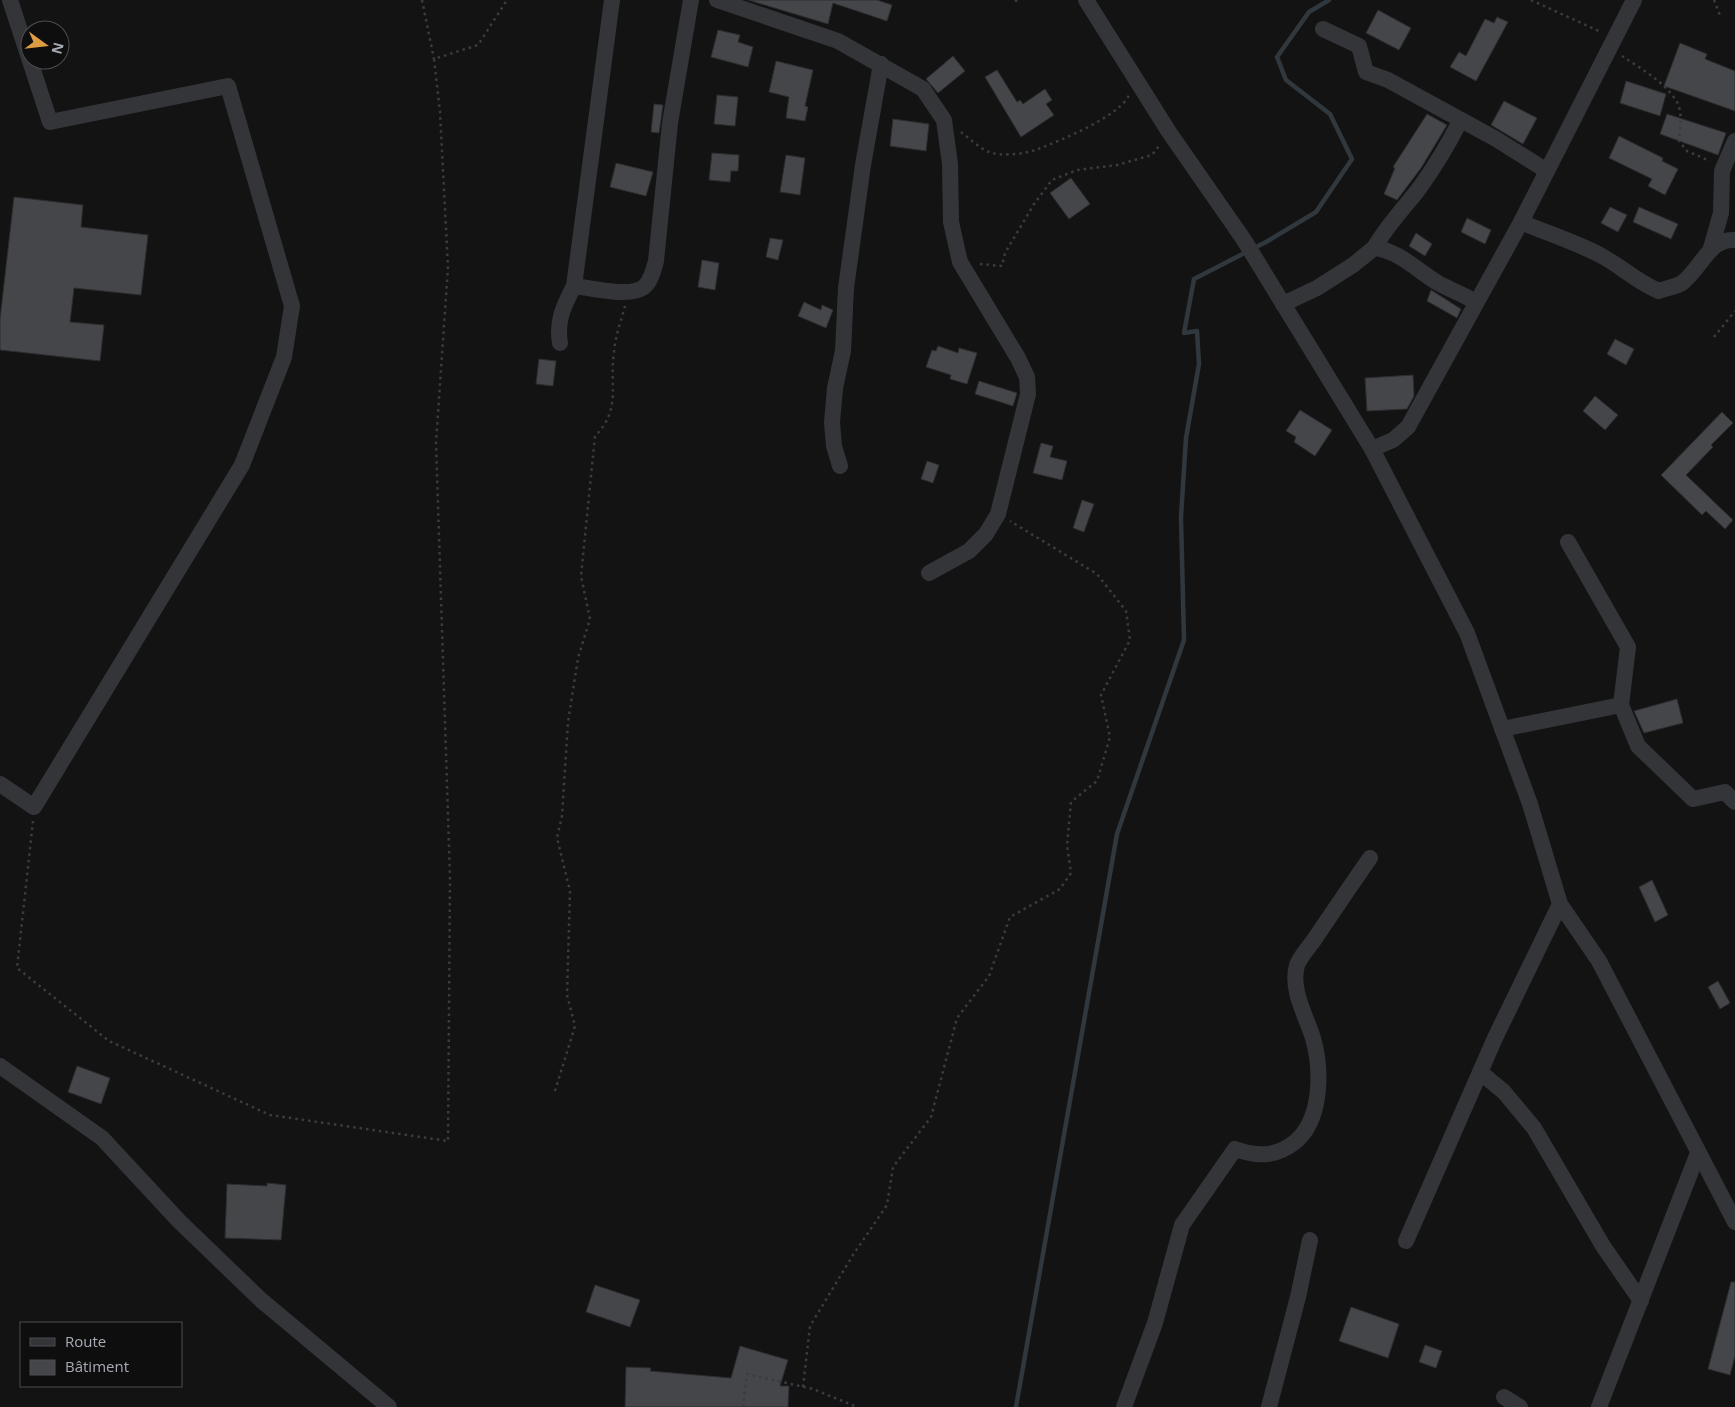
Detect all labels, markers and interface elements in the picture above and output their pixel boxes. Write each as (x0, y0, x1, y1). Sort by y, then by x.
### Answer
north arrow (20, 20, 70, 70)
text: N (47, 41, 69, 56)
legend (20, 1322, 182, 1387)
text: Route (65, 1331, 106, 1351)
text: Bâtiment (65, 1356, 129, 1376)

